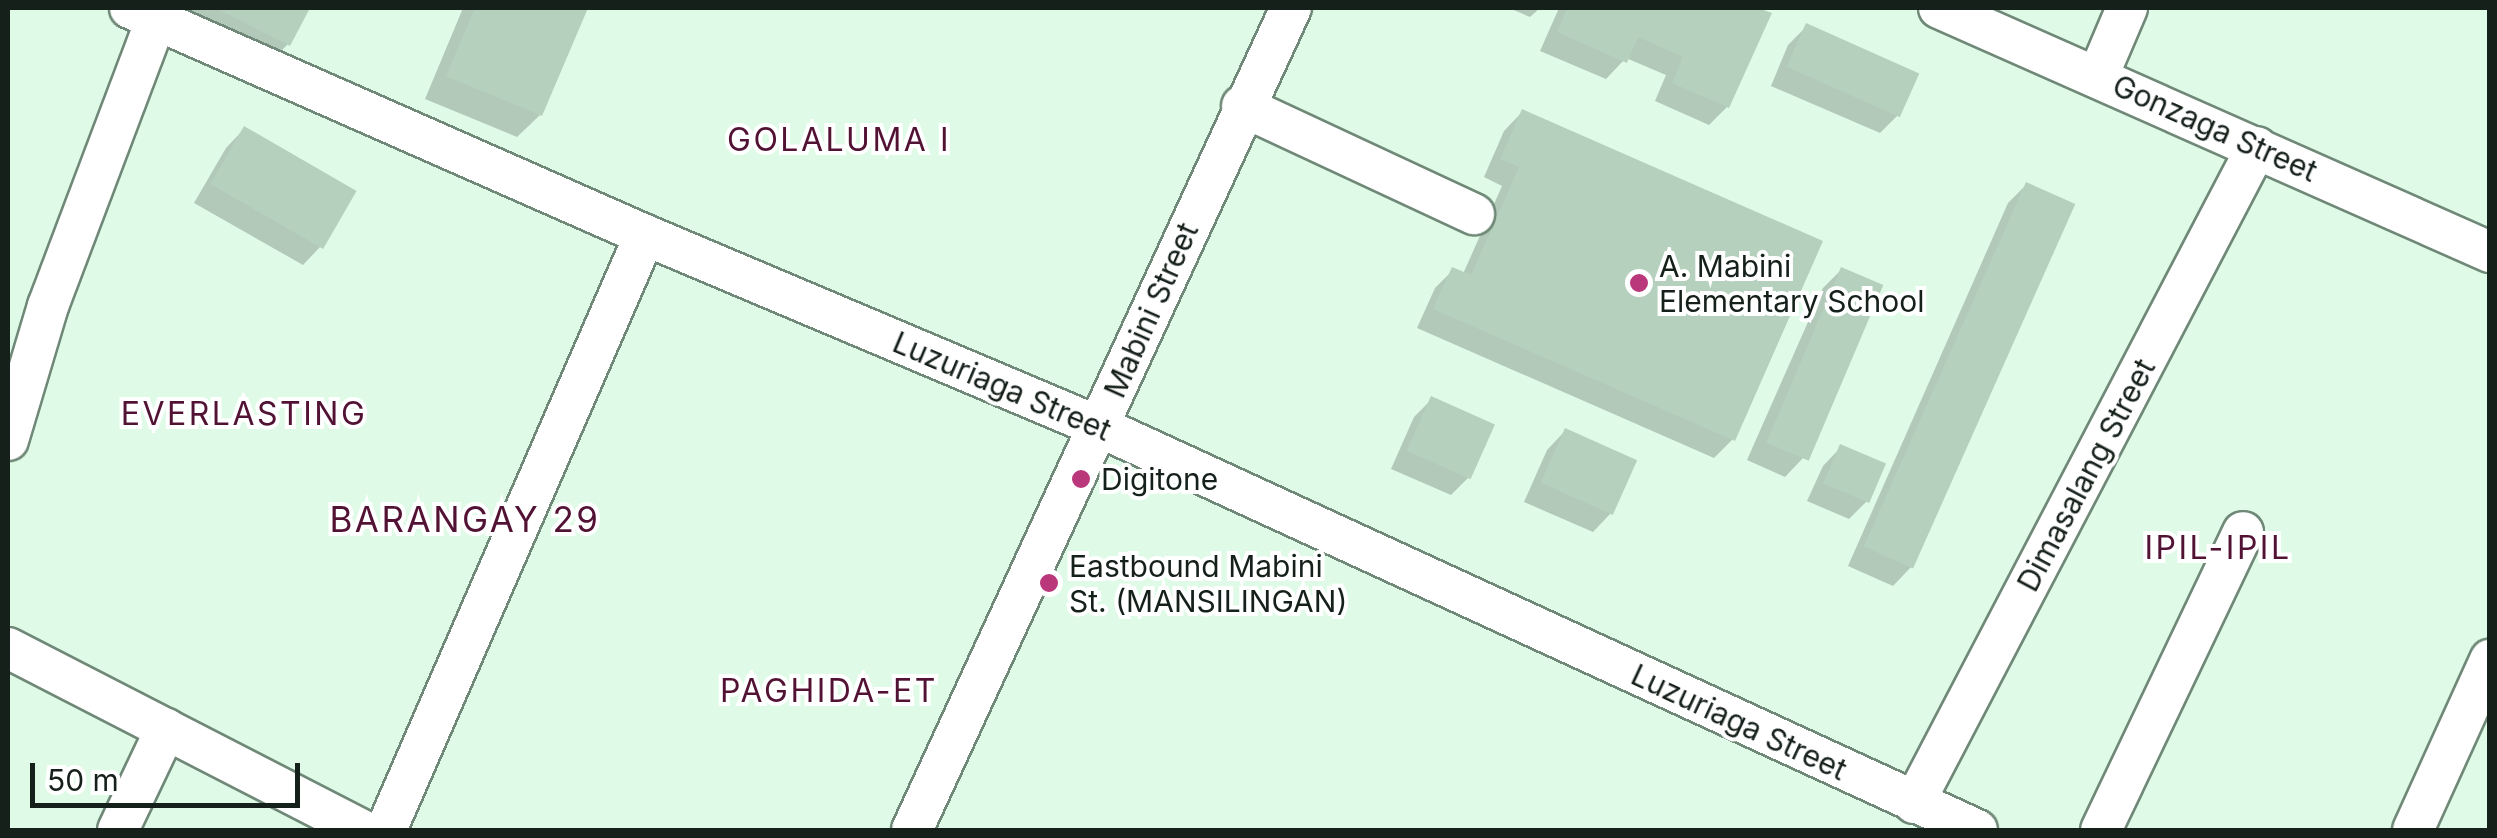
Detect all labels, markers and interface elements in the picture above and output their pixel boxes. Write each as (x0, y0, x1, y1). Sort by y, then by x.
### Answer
street label: Gonzaga Street (2107, 67, 2323, 189)
district label: GOLALUMA I (727, 121, 951, 159)
street label: Mabini Street (1096, 217, 1206, 403)
place label: A. Mabini Elementary School (1659, 248, 1925, 318)
marker: A. Mabini Elementary School (1628, 272, 1650, 294)
street label: Luzuriaga Street (888, 324, 1116, 448)
street label: Dimasalang Street (2010, 353, 2162, 597)
district label: EVERLASTING (121, 395, 367, 433)
place label: Digitone (1101, 461, 1218, 497)
marker: Digitone (1070, 468, 1092, 490)
district label: BARANGAY 29 (329, 498, 601, 540)
district label: IPIL-IPIL (2145, 529, 2291, 567)
place label: Eastbound Mabini St. (MANSILINGAN) (1069, 548, 1347, 618)
marker: Eastbound Mabini St. (MANSILINGAN) (1038, 572, 1060, 594)
street label: Luzuriaga Street (1626, 656, 1852, 788)
district label: PAGHIDA-ET (720, 672, 938, 710)
scale bar (35, 743, 305, 805)
text: 50 m (47, 762, 119, 798)

